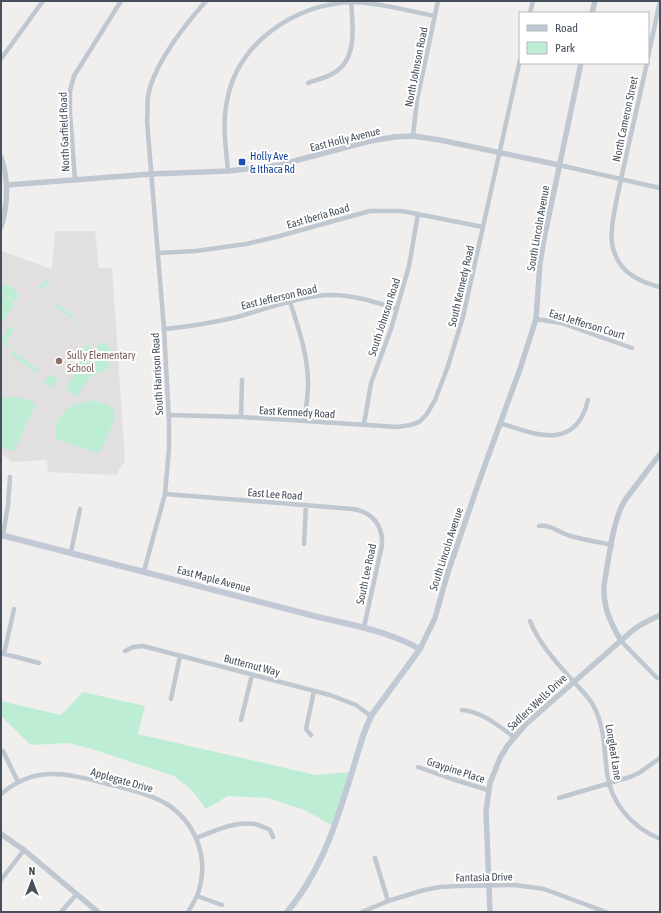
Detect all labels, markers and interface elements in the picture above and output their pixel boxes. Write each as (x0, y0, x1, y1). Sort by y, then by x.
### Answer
legend (519, 12, 649, 64)
text: Road (555, 21, 578, 35)
street label: North Johnson Road (402, 26, 430, 108)
text: Park (555, 41, 576, 55)
street label: North Cameron Street (610, 75, 640, 163)
street label: North Garfield Road (57, 92, 71, 172)
street label: East Holly Avenue (309, 124, 381, 154)
place label: Holly Ave & Ithaca Rd (250, 150, 295, 175)
marker: Holly Ave & Ithaca Rd (237, 157, 247, 167)
street label: South Lincoln Avenue (525, 184, 551, 272)
street label: East Iberia Road (285, 201, 351, 231)
street label: South Kennedy Road (446, 244, 476, 328)
street label: South Johnson Road (366, 276, 402, 358)
street label: East Jefferson Road (240, 282, 318, 312)
street label: East Jefferson Court (548, 307, 626, 341)
street label: South Harrison Road (149, 332, 165, 416)
place label: Sully Elementary School (67, 349, 136, 374)
marker: Sully Elementary School (54, 356, 64, 366)
street label: East Kennedy Road (259, 404, 335, 420)
street label: East Lee Road (247, 486, 303, 502)
street label: South Lincoln Avenue (427, 506, 465, 592)
street label: South Lee Road (354, 543, 378, 605)
street label: East Maple Avenue (176, 563, 252, 595)
street label: Butternut Way (223, 652, 282, 678)
street label: Sadlers Wells Drive (505, 671, 569, 733)
street label: Longleaf Lane (604, 723, 624, 781)
street label: Graypine Place (425, 755, 487, 785)
street label: Applegate Drive (90, 765, 154, 795)
north arrow (12, 861, 52, 901)
text: N (29, 865, 35, 877)
street label: Fantasia Drive (455, 871, 513, 883)

